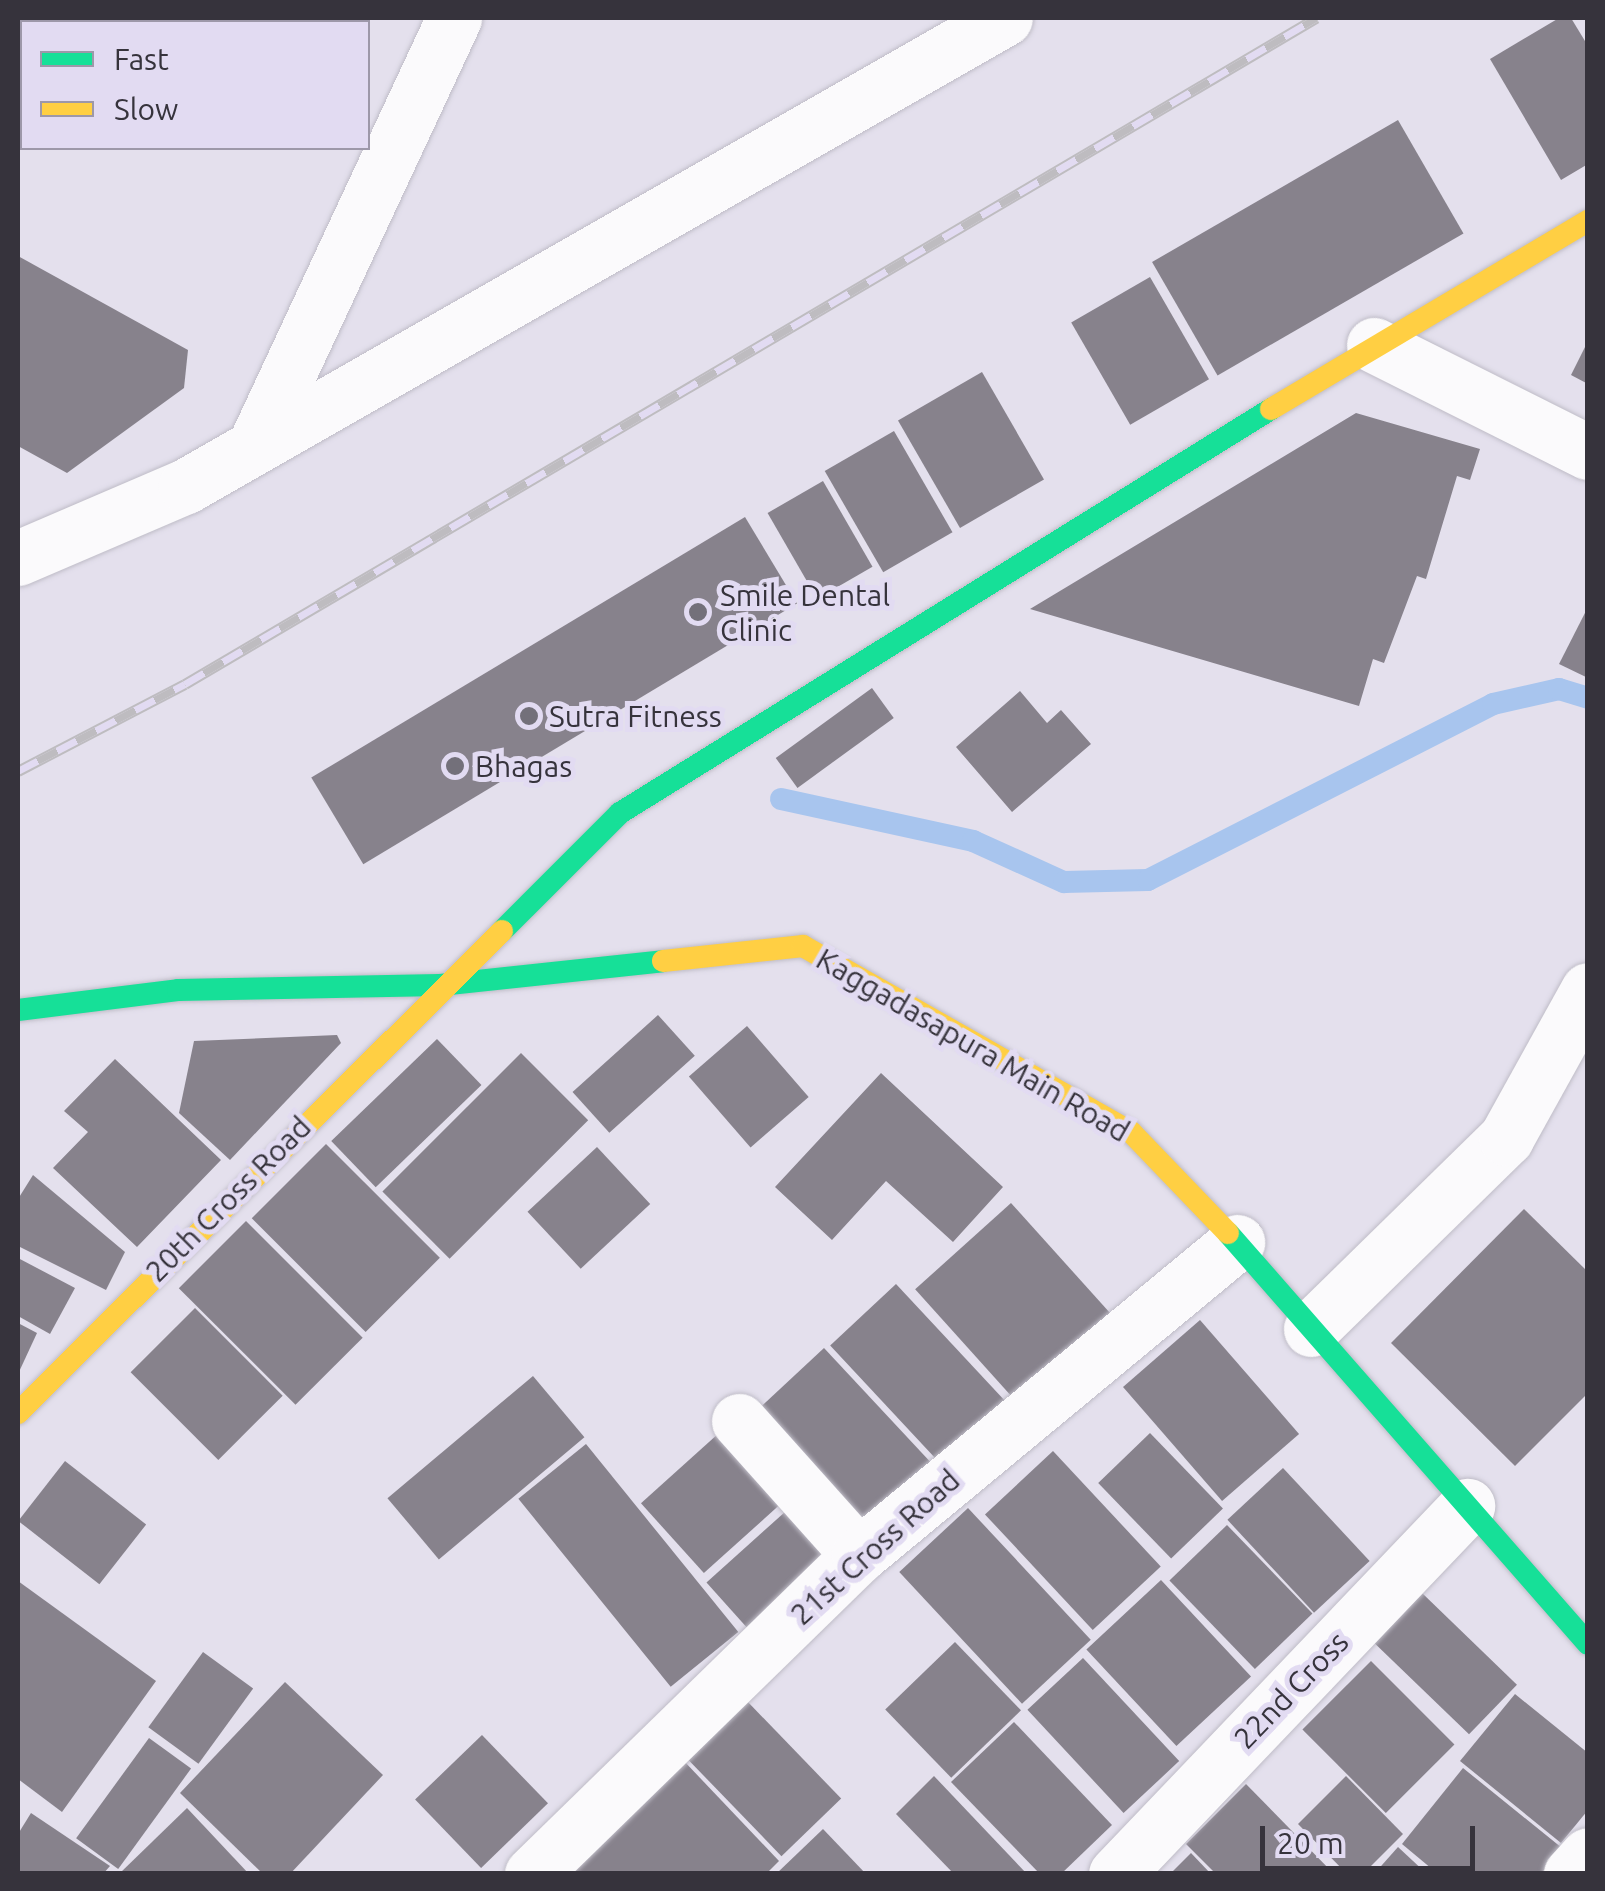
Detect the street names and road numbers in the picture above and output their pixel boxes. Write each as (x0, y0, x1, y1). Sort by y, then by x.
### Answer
street label: Kaggadasapura Main Road (810, 941, 1136, 1149)
street label: 20th Cross Road (138, 1109, 318, 1289)
street label: 21st Cross Road (783, 1462, 967, 1632)
street label: 22nd Cross (1226, 1624, 1356, 1756)

